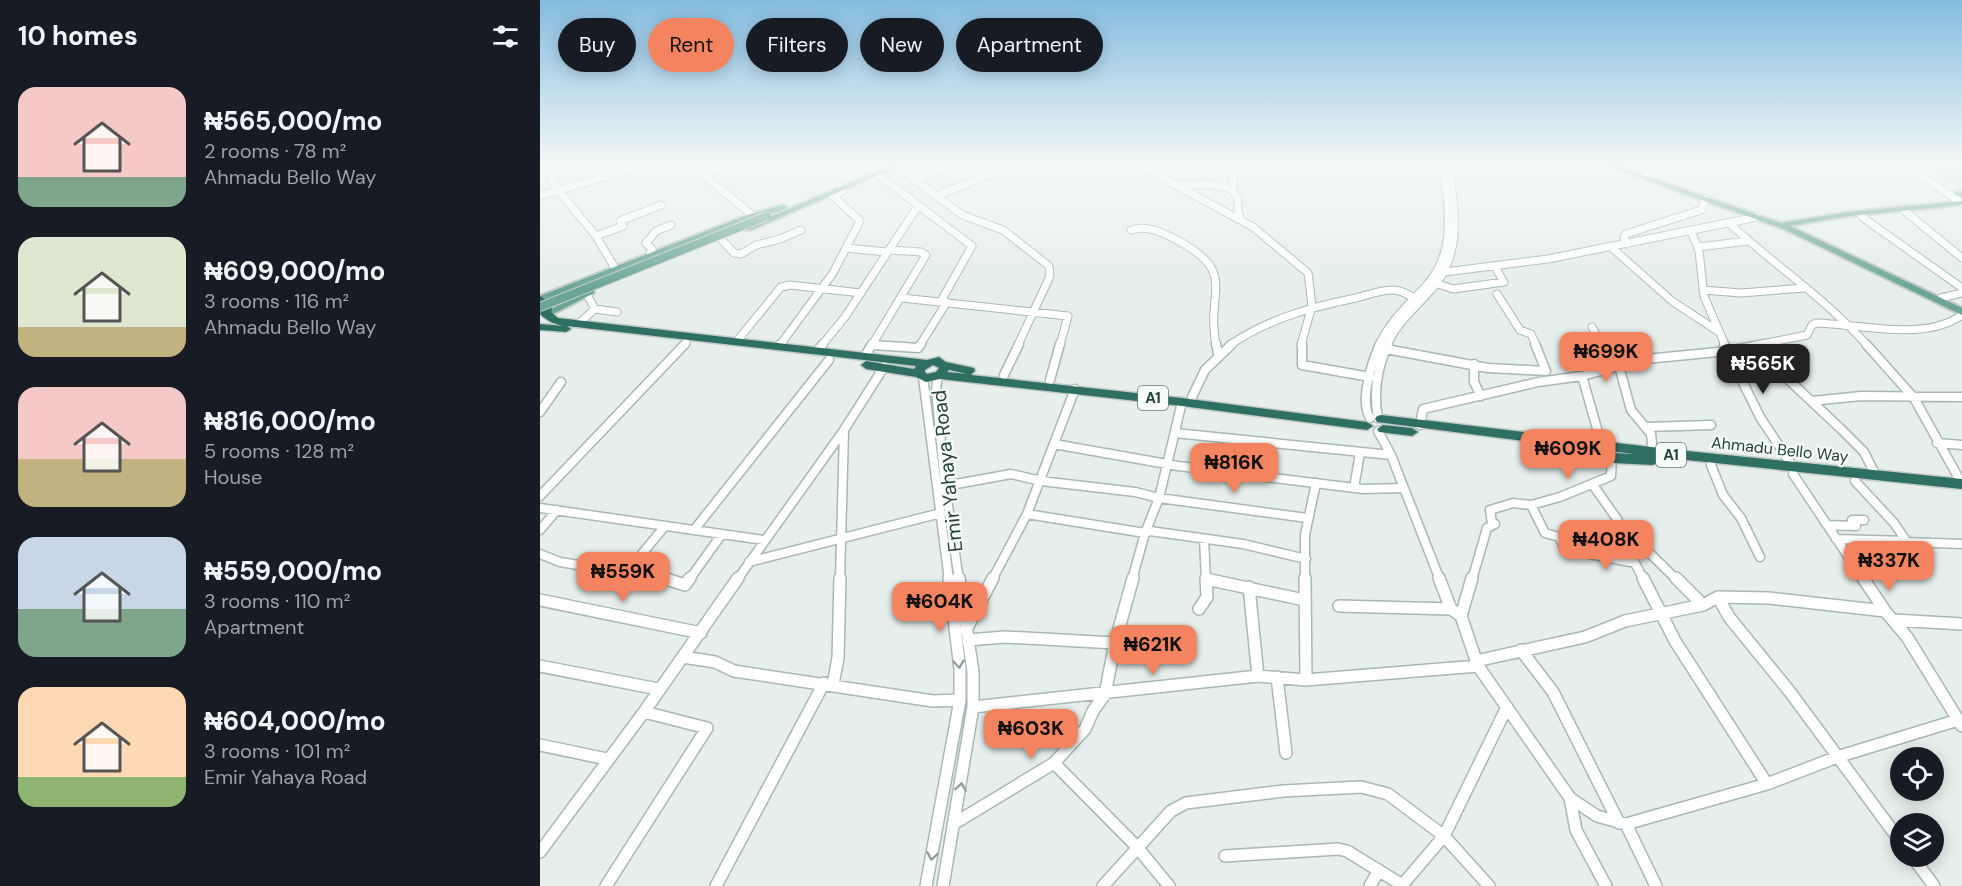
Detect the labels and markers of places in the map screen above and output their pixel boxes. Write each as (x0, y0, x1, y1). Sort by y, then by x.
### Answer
pin: ₦699K (1564, 332, 1648, 383)
pin: ₦565K (1721, 344, 1805, 395)
pin: ₦609K (1526, 429, 1610, 480)
pin: ₦816K (1192, 443, 1276, 494)
pin: ₦408K (1564, 520, 1648, 571)
pin: ₦337K (1847, 541, 1931, 592)
pin: ₦559K (581, 552, 665, 603)
pin: ₦604K (898, 582, 982, 633)
pin: ₦621K (1111, 625, 1195, 676)
pin: ₦603K (989, 709, 1073, 760)

